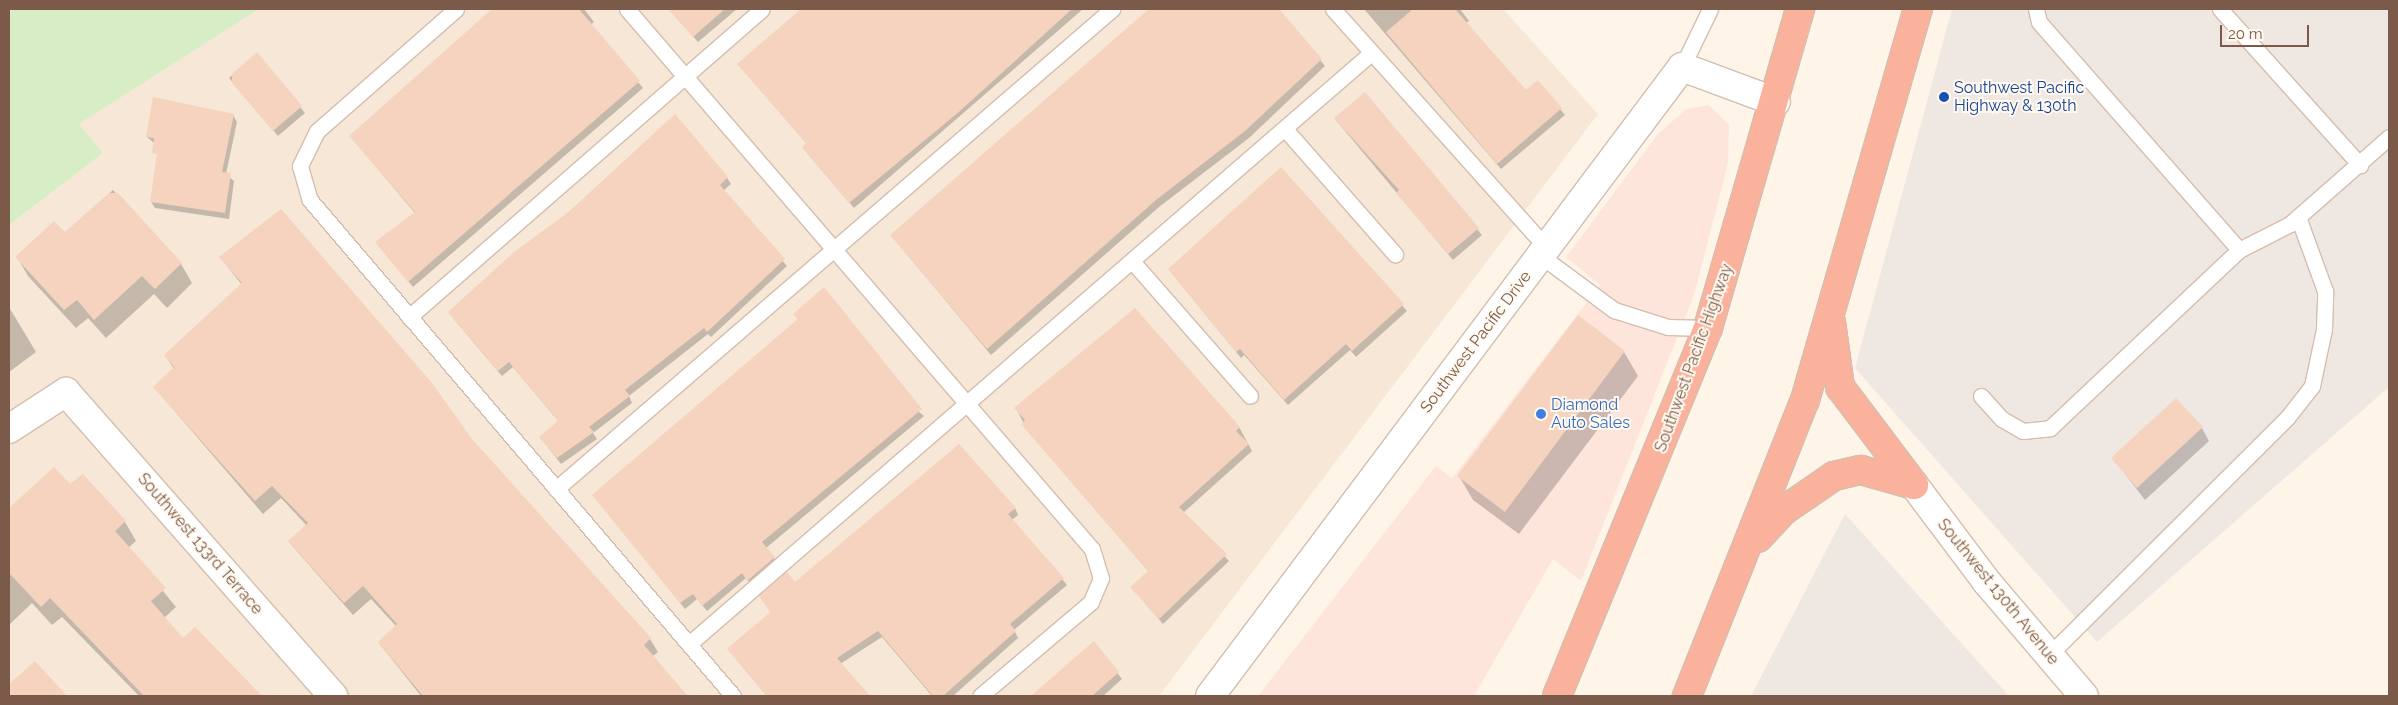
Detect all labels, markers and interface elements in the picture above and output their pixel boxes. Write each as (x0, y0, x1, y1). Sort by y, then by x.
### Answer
scale bar (2223, 15, 2312, 47)
text: 20 m (2228, 25, 2263, 43)
place label: Southwest Pacific Highway & 130th (1954, 78, 2084, 116)
marker: Southwest Pacific Highway & 130th (1938, 91, 1950, 103)
street label: Southwest Pacific Highway (1651, 261, 1737, 455)
street label: Southwest Pacific Drive (1416, 267, 1536, 417)
place label: Diamond Auto Sales (1551, 395, 1630, 433)
marker: Diamond Auto Sales (1535, 408, 1547, 420)
street label: Southwest 133rd Terrace (133, 469, 267, 619)
street label: Southwest 130th Avenue (1933, 515, 2063, 669)

